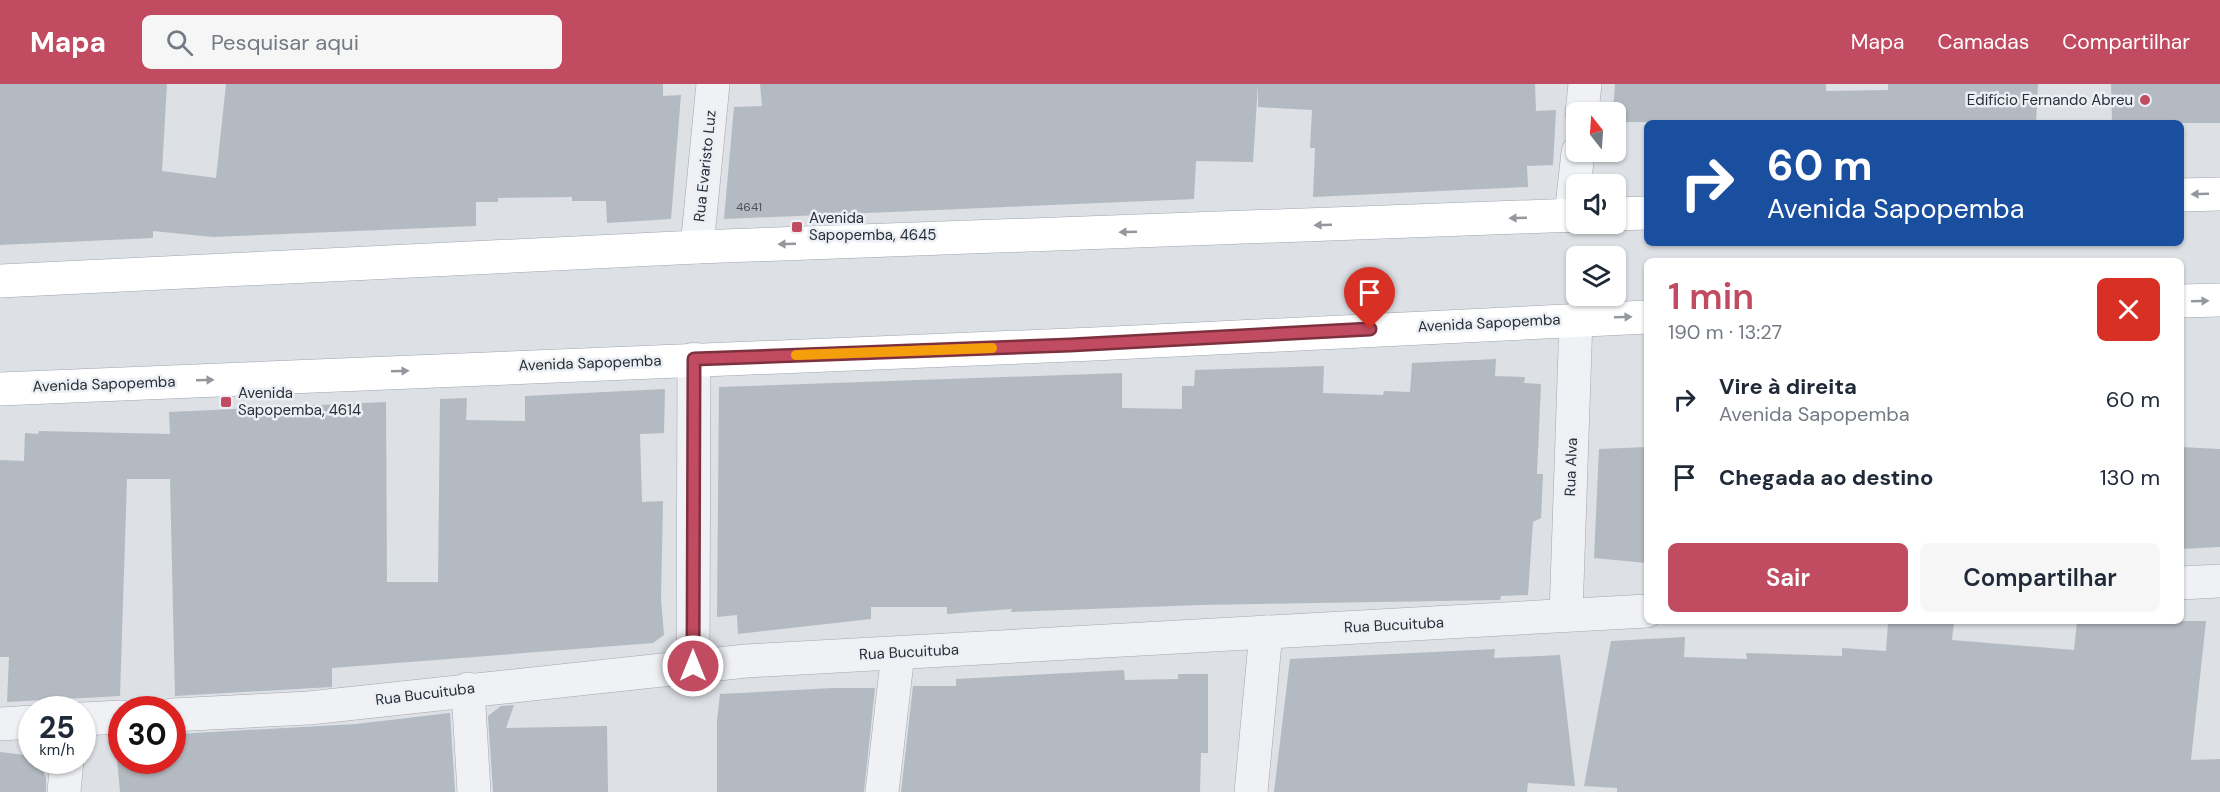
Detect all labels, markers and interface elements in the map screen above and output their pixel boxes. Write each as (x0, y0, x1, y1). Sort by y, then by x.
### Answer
search box (142, 15, 562, 69)
text: Mapa (30, 24, 106, 61)
icon: search (163, 26, 196, 59)
text: Pesquisar aqui (211, 28, 359, 57)
text: Mapa (1851, 28, 1904, 56)
text: Camadas (1937, 28, 2029, 56)
text: Compartilhar (2062, 28, 2190, 56)
place label: Edifício Fernando Abreu (1967, 90, 2133, 110)
marker: Edifício Fernando Abreu (2138, 93, 2152, 107)
north arrow (1566, 102, 1626, 162)
map controls (1566, 102, 1626, 306)
street label: Rua Evaristo Luz (689, 109, 721, 223)
text: 60 m (1767, 138, 1873, 193)
icon: right (1668, 144, 1746, 222)
button: sound (1566, 174, 1626, 234)
one-way arrow (2191, 190, 2210, 199)
text: Avenida Sapopemba (1767, 191, 2024, 226)
house number: 4641 (736, 199, 762, 215)
place label: Avenida Sapopemba, 4645 (809, 208, 936, 245)
one-way arrow (1509, 213, 1528, 222)
marker: Avenida Sapopemba, 4645 (790, 220, 804, 234)
one-way arrow (1314, 220, 1333, 229)
one-way arrow (1119, 227, 1138, 236)
one-way arrow (777, 239, 796, 249)
button: layers (1566, 246, 1626, 306)
pin (1344, 267, 1395, 329)
text: 1 min (1668, 273, 1754, 320)
icon: arrive (1353, 276, 1386, 309)
button: close (2097, 278, 2160, 341)
one-way arrow (2191, 296, 2210, 305)
street label: Avenida Sapopemba (1417, 309, 1561, 337)
one-way arrow (1613, 313, 1632, 322)
text: 190 m · 13:27 (1668, 319, 1782, 345)
street label: Avenida Sapopemba (518, 351, 662, 375)
one-way arrow (391, 367, 410, 376)
street label: Avenida Sapopemba (32, 372, 176, 396)
text: Vire à direita (1719, 372, 1857, 401)
one-way arrow (196, 375, 215, 384)
place label: Avenida Sapopemba, 4614 (238, 383, 361, 420)
icon: right (1668, 383, 1701, 416)
text: 60 m (2106, 385, 2160, 414)
marker: Avenida Sapopemba, 4614 (219, 395, 233, 409)
text: Avenida Sapopemba (1719, 401, 1910, 427)
street label: Rua Alva (1560, 437, 1582, 497)
icon: arrive (1668, 461, 1701, 494)
text: Chegada ao destino (1719, 463, 1933, 492)
text: 130 m (2100, 463, 2160, 492)
button: Sair (1668, 543, 1908, 612)
button: Compartilhar (1920, 543, 2160, 612)
street label: Rua Bucuituba (1343, 612, 1445, 638)
position arrow (661, 634, 725, 698)
street label: Rua Bucuituba (858, 639, 960, 665)
street label: Rua Bucuituba (374, 678, 476, 710)
speed limit sign: 30 (108, 696, 186, 774)
text: 25 (39, 708, 75, 747)
text: km/h (39, 740, 75, 760)

